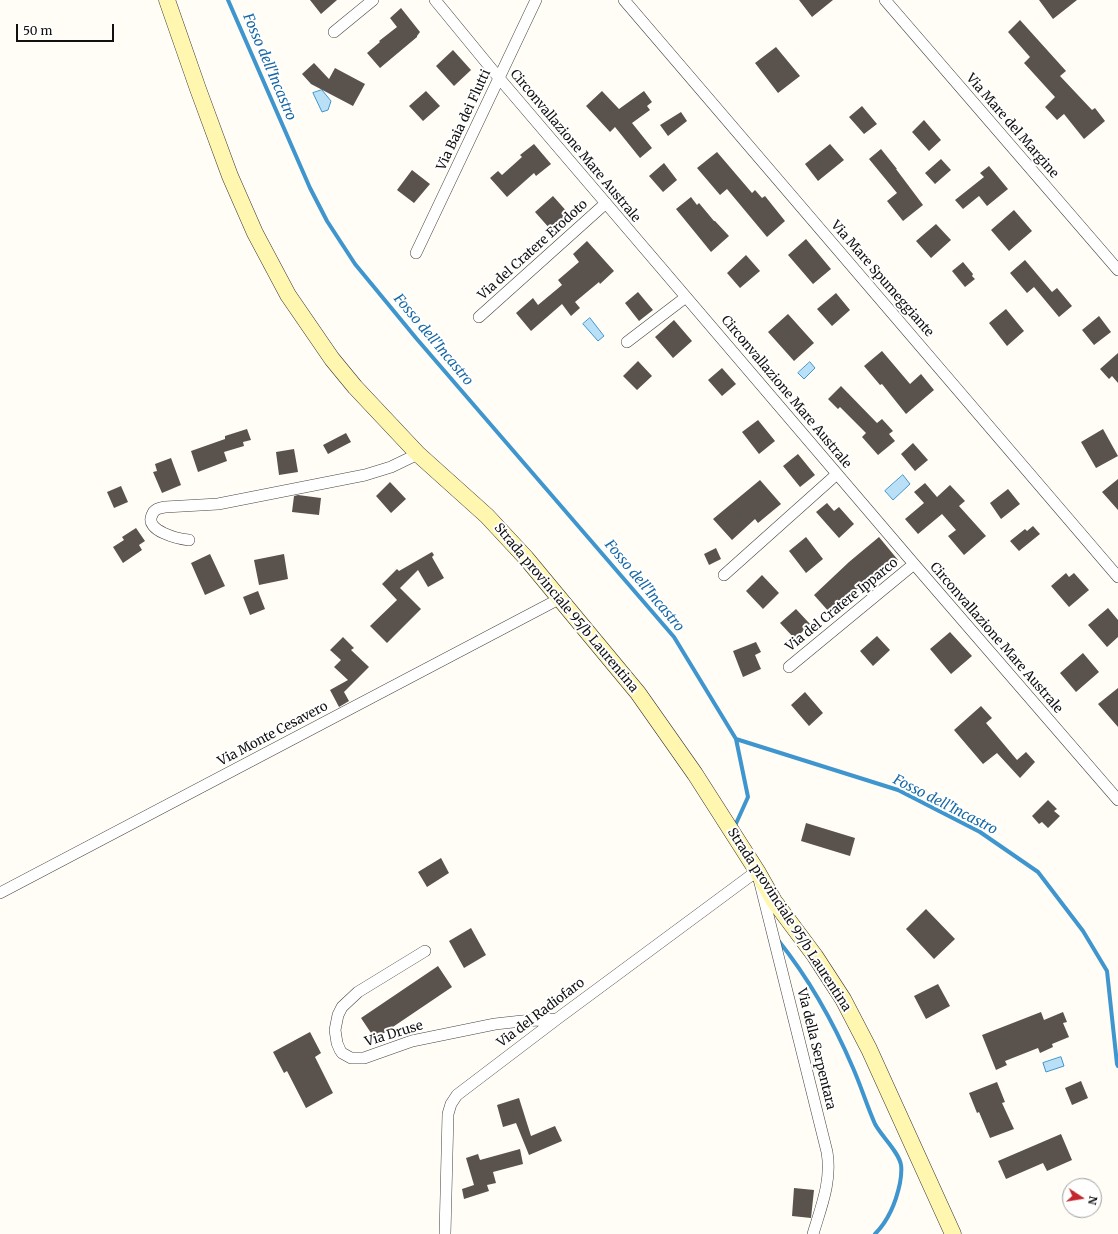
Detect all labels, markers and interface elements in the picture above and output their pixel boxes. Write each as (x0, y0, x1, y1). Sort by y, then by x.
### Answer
water label: Fosso dell'Incastro (239, 11, 299, 123)
scale bar (18, 16, 116, 42)
text: 50 m (23, 23, 52, 38)
street label: Via Baia dei Flutti (434, 67, 494, 173)
street label: Circonvallazione Mare Australe (507, 67, 643, 225)
street label: Via Mare del Margine (963, 71, 1061, 181)
street label: Via del Cratere Erodoto (475, 197, 591, 303)
street label: Via Mare Spumeggiante (827, 218, 937, 340)
water label: Fosso dell'Incastro (390, 291, 476, 389)
street label: Circonvallazione Mare Australe (718, 313, 854, 471)
street label: Strada provinciale 95/b Laurentina (491, 520, 641, 696)
water label: Fosso dell'Incastro (601, 537, 687, 635)
street label: Via del Cratere Ipparco (783, 555, 901, 655)
street label: Circonvallazione Mare Australe (926, 560, 1066, 716)
street label: Via Monte Cesavero (215, 698, 331, 770)
water label: Fosso dell'Incastro (890, 772, 1000, 838)
street label: Strada provinciale 95/b Laurentina (724, 825, 854, 1015)
street label: Via del Radiofaro (494, 975, 588, 1051)
street label: Via della Serpentara (793, 987, 839, 1111)
street label: Via Druse (363, 1018, 425, 1050)
north arrow (1062, 1178, 1102, 1218)
text: N (1085, 1195, 1101, 1206)

